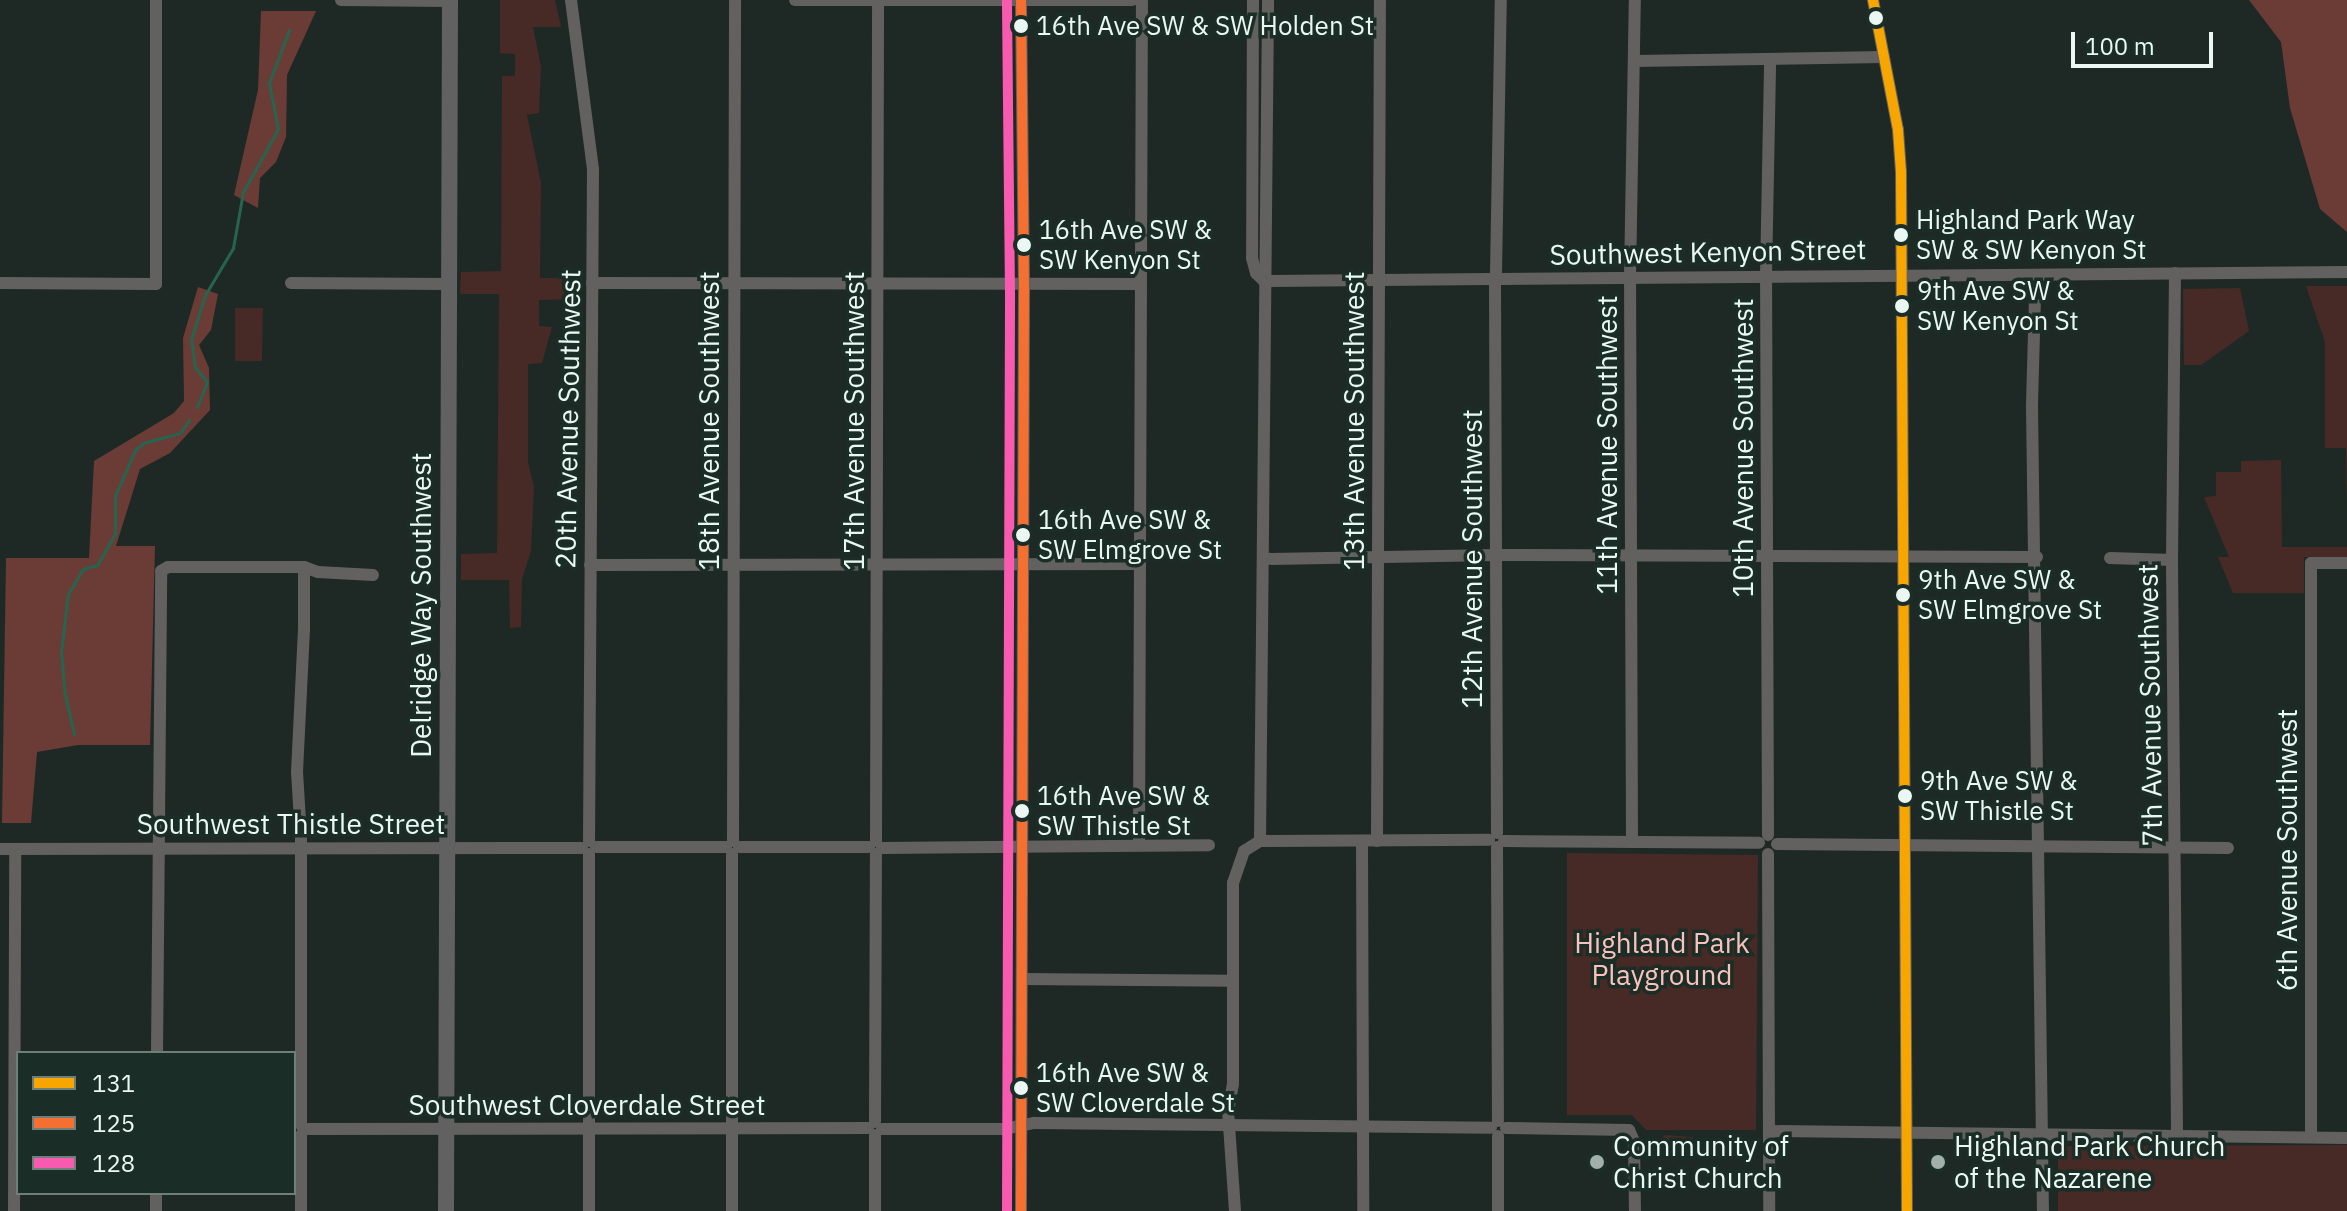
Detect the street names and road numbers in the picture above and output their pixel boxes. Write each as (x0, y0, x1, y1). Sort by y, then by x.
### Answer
street label: Southwest Kenyon Street (1549, 232, 1867, 272)
street label: 20th Avenue Southwest (549, 269, 587, 569)
street label: 18th Avenue Southwest (692, 271, 726, 571)
street label: 17th Avenue Southwest (837, 271, 871, 571)
street label: 13th Avenue Southwest (1337, 271, 1371, 571)
street label: 11th Avenue Southwest (1590, 295, 1624, 595)
street label: 10th Avenue Southwest (1726, 298, 1760, 598)
street label: 12th Avenue Southwest (1455, 409, 1489, 709)
street label: Delridge Way Southwest (404, 452, 438, 758)
street label: 7th Avenue Southwest (2131, 563, 2169, 847)
street label: 6th Avenue Southwest (2270, 709, 2304, 991)
street label: Southwest Thistle Street (137, 807, 445, 841)
street label: Southwest Cloverdale Street (408, 1088, 766, 1122)

